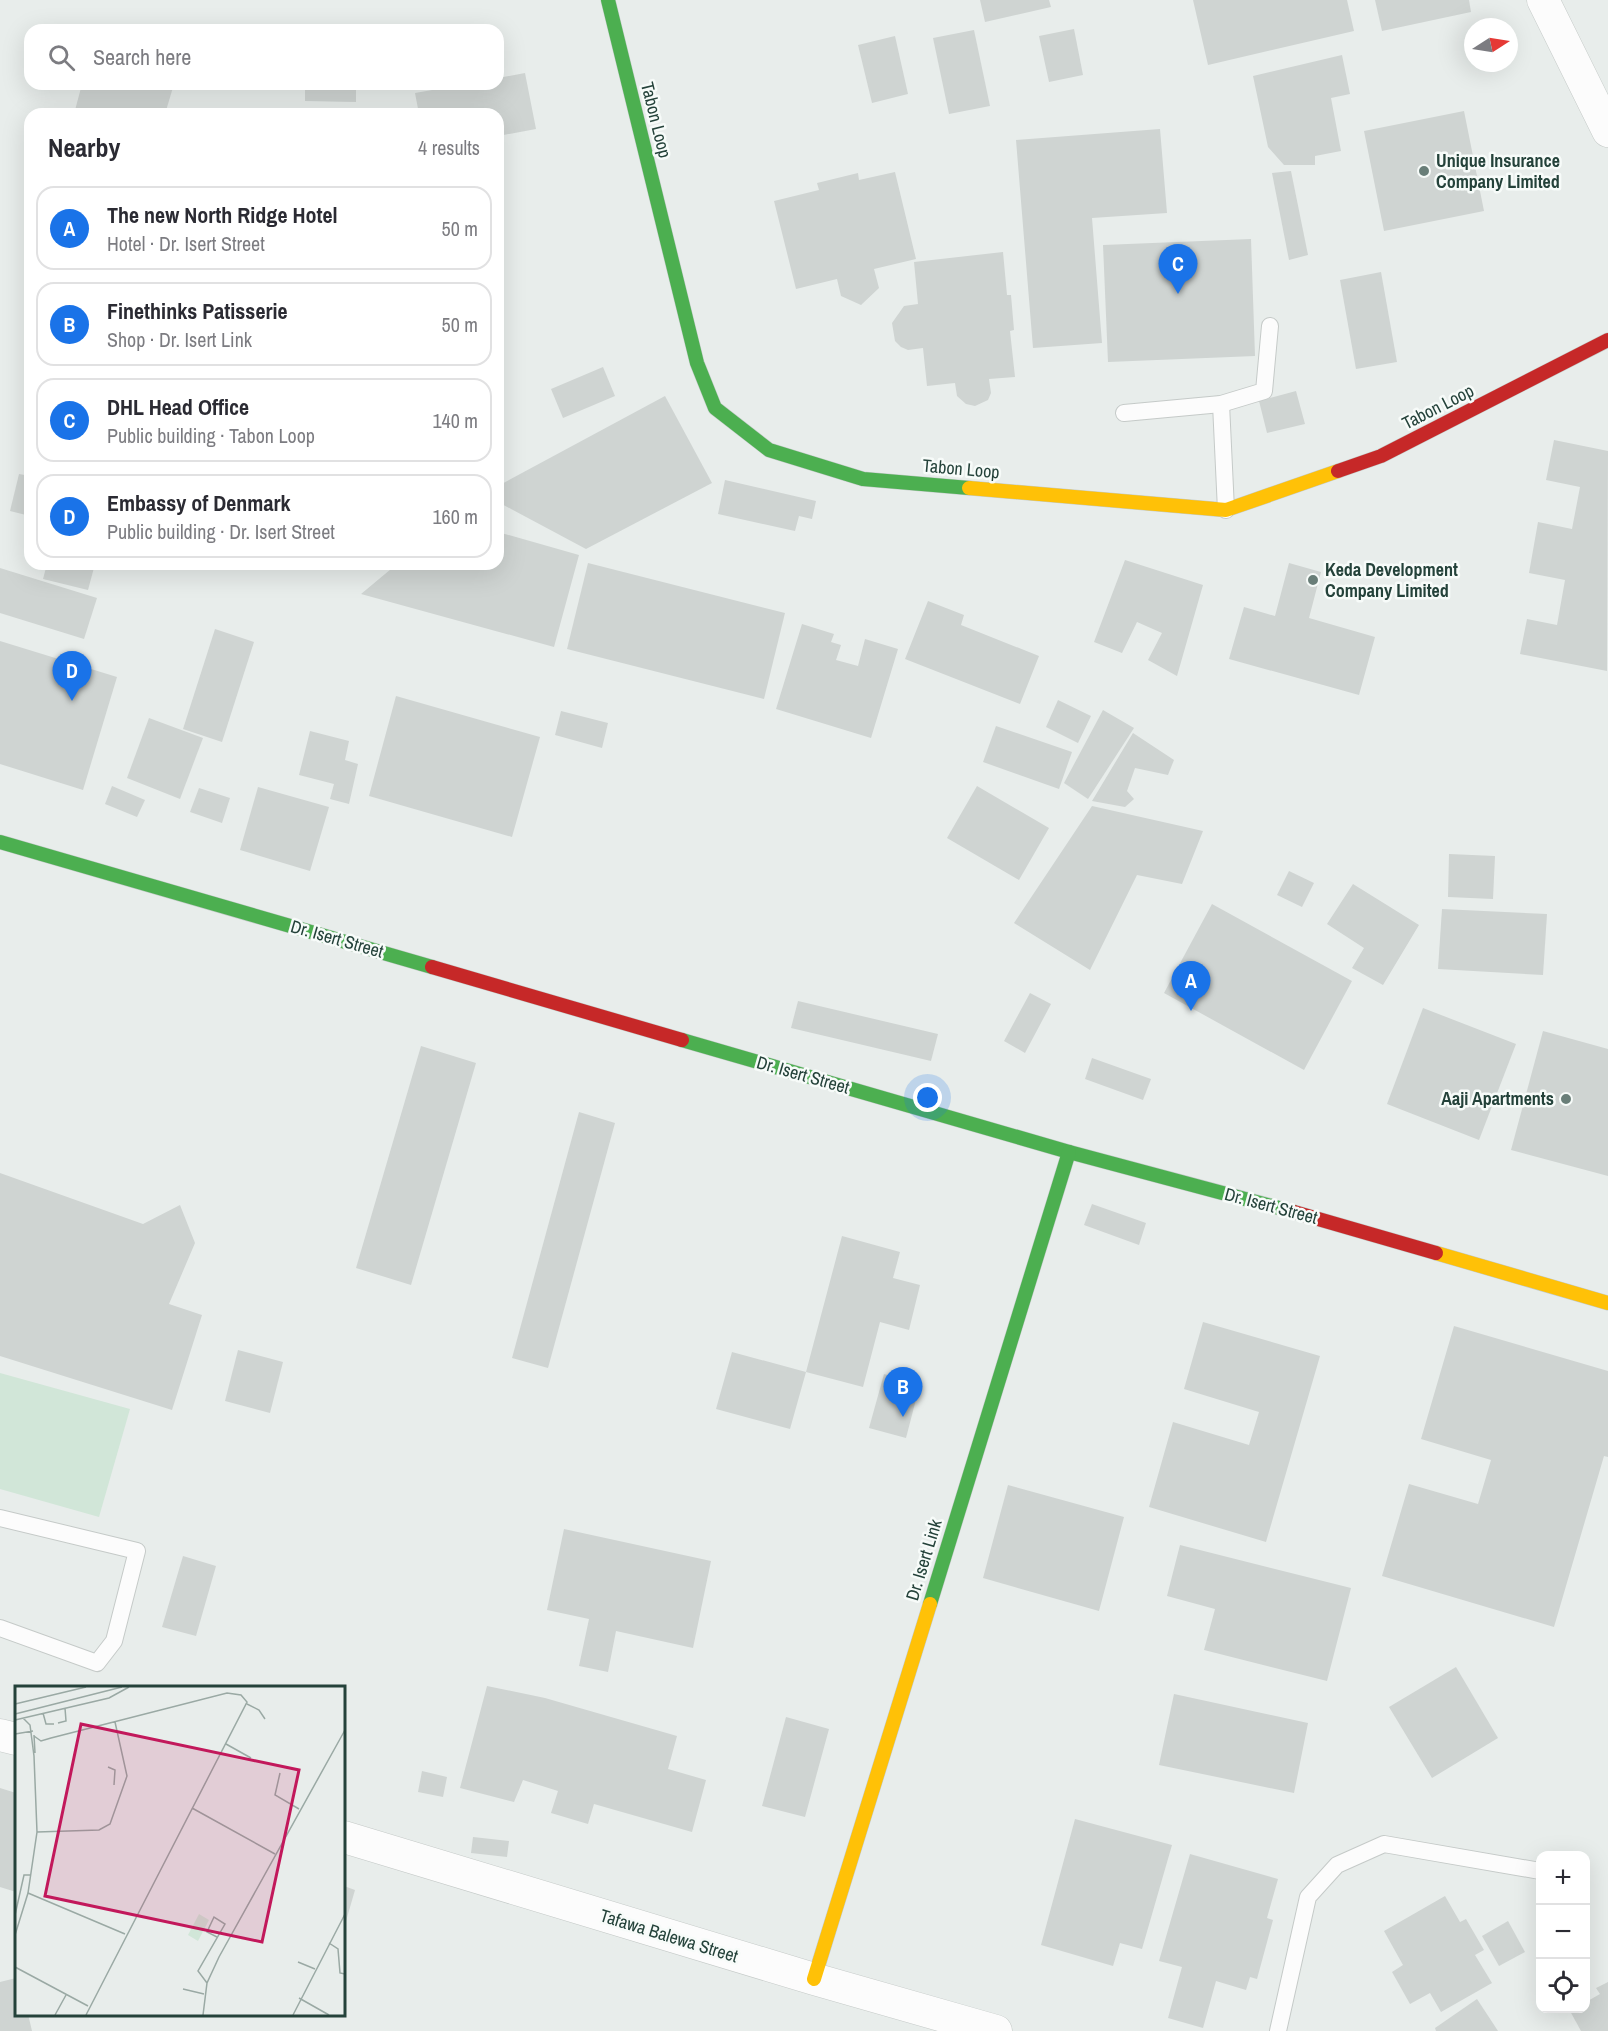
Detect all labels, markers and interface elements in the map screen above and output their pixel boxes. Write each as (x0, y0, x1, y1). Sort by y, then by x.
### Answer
north arrow (1464, 18, 1518, 72)
search box (24, 24, 504, 90)
icon: search (45, 41, 78, 74)
text: Search here (93, 42, 191, 72)
street label: Tabon Loop (635, 79, 678, 160)
text: Nearby (48, 130, 120, 165)
text: 4 results (418, 134, 480, 161)
place label: Unique Insurance Company Limited (1436, 148, 1560, 194)
marker: Unique Insurance Company Limited (1417, 164, 1431, 178)
text: The new North Ridge Hotel (107, 200, 338, 230)
text: A (64, 215, 75, 242)
text: 50 m (442, 215, 478, 242)
text: Hotel · Dr. Isert Street (107, 230, 265, 257)
pin: C (1158, 244, 1198, 294)
text: Finethinks Patisserie (107, 296, 288, 326)
text: B (64, 311, 75, 338)
text: 50 m (442, 311, 478, 338)
text: Shop · Dr. Isert Link (107, 326, 252, 353)
street label: Tabon Loop (1398, 378, 1478, 435)
text: DHL Head Office (107, 392, 249, 422)
text: C (64, 407, 75, 434)
text: 140 m (432, 407, 478, 434)
text: Public building · Tabon Loop (107, 422, 315, 449)
street label: Tabon Loop (921, 453, 1001, 484)
text: Embassy of Denmark (107, 488, 290, 518)
text: D (64, 503, 75, 530)
text: 160 m (432, 503, 478, 530)
text: Public building · Dr. Isert Street (107, 518, 335, 545)
place label: Keda Development Company Limited (1325, 557, 1458, 603)
marker: Keda Development Company Limited (1306, 573, 1320, 587)
pin: D (52, 652, 92, 701)
street label: Dr. Isert Street (288, 913, 386, 964)
pin: A (1172, 962, 1210, 1011)
street label: Dr. Isert Street (754, 1049, 852, 1100)
your location (913, 1083, 942, 1112)
place label: Aaji Apartments (1441, 1086, 1554, 1111)
marker: Aaji Apartments (1559, 1092, 1573, 1106)
street label: Dr. Isert Street (1222, 1181, 1320, 1230)
pin: B (884, 1368, 922, 1417)
street label: Dr. Isert Link (899, 1516, 948, 1604)
inset map (15, 1686, 345, 2016)
map controls (1536, 1851, 1590, 2013)
button: + (1536, 1851, 1590, 1905)
street label: Tafawa Balewa Street (597, 1903, 741, 1968)
button: − (1536, 1905, 1590, 1959)
button: locate (1536, 1959, 1590, 2013)

